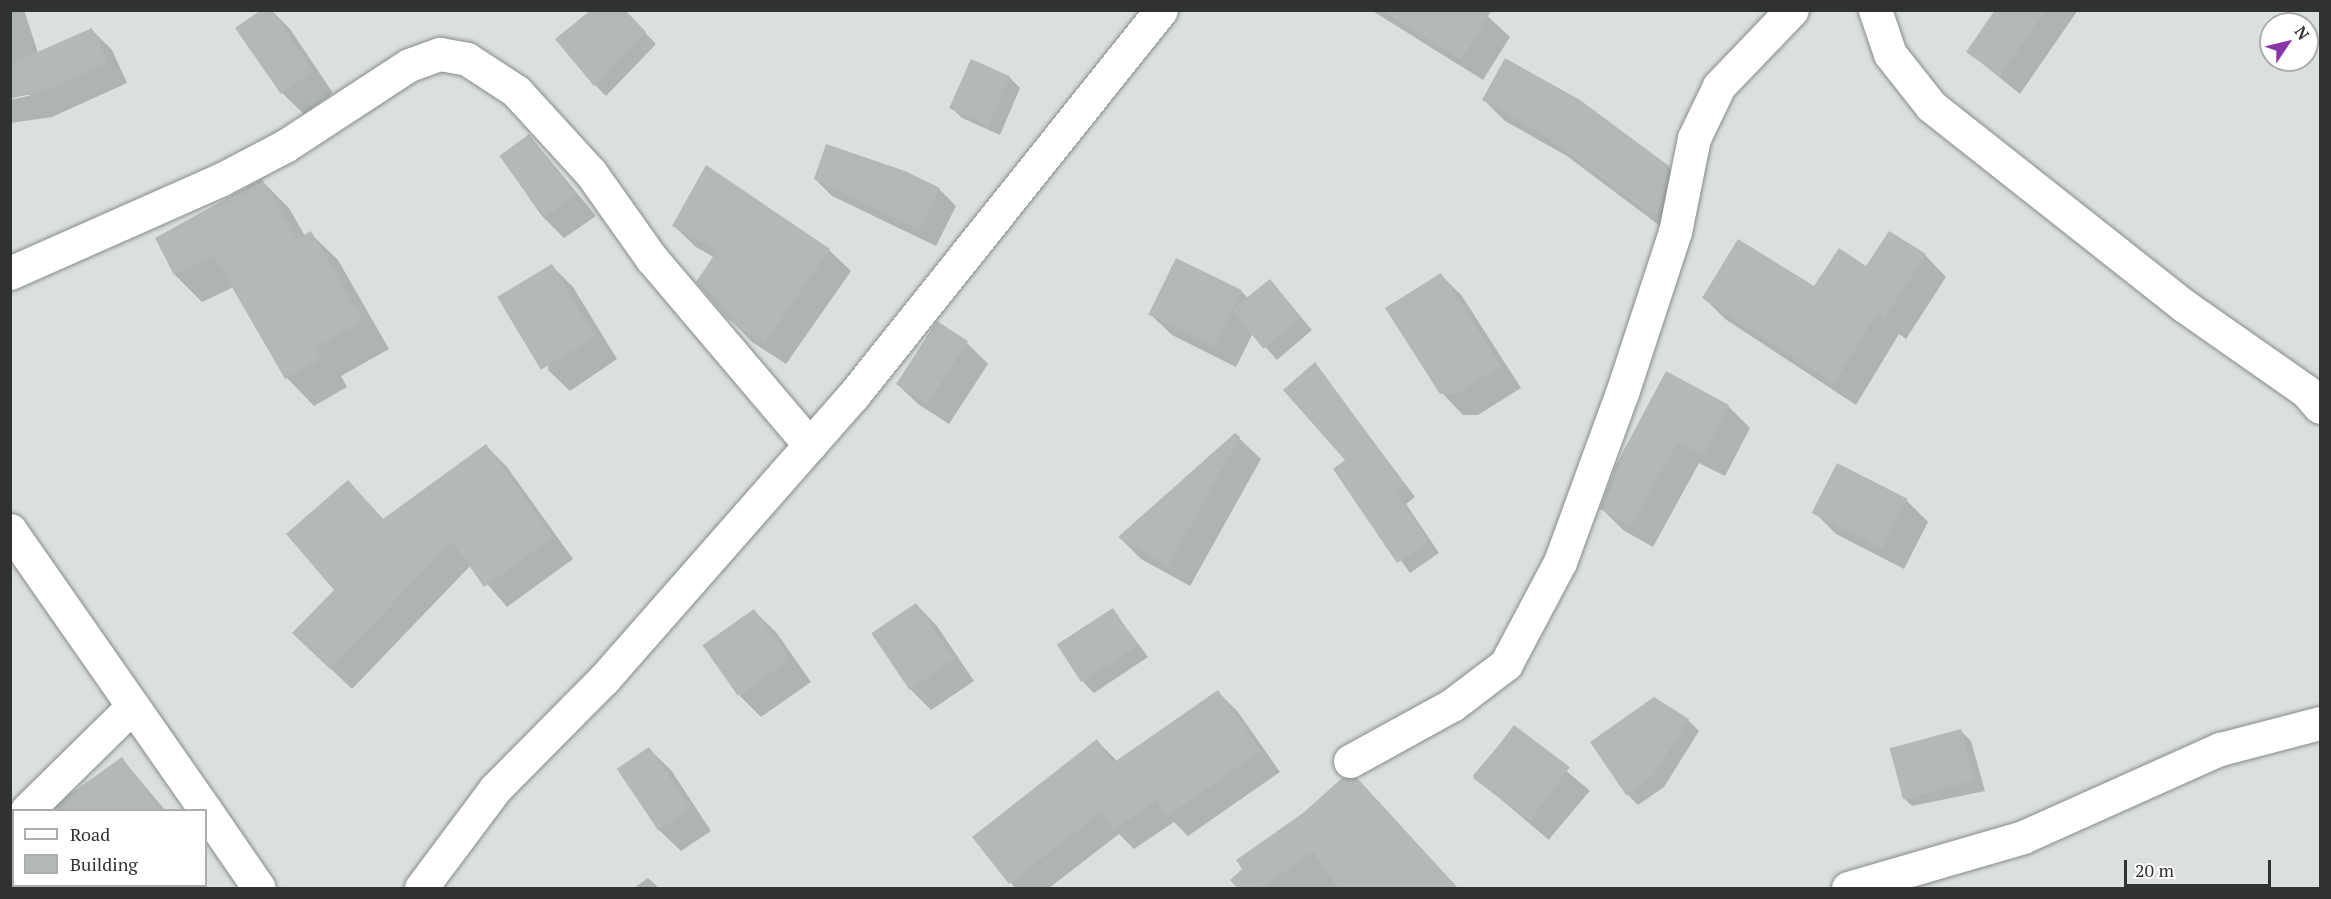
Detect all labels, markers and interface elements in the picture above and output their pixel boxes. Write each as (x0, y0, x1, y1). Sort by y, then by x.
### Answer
north arrow (2259, 12, 2319, 72)
text: N (2290, 22, 2315, 44)
legend (12, 809, 207, 887)
text: Road (70, 822, 110, 846)
scale bar (2127, 848, 2274, 886)
text: Building (70, 852, 138, 876)
text: 20 m (2135, 858, 2174, 882)

